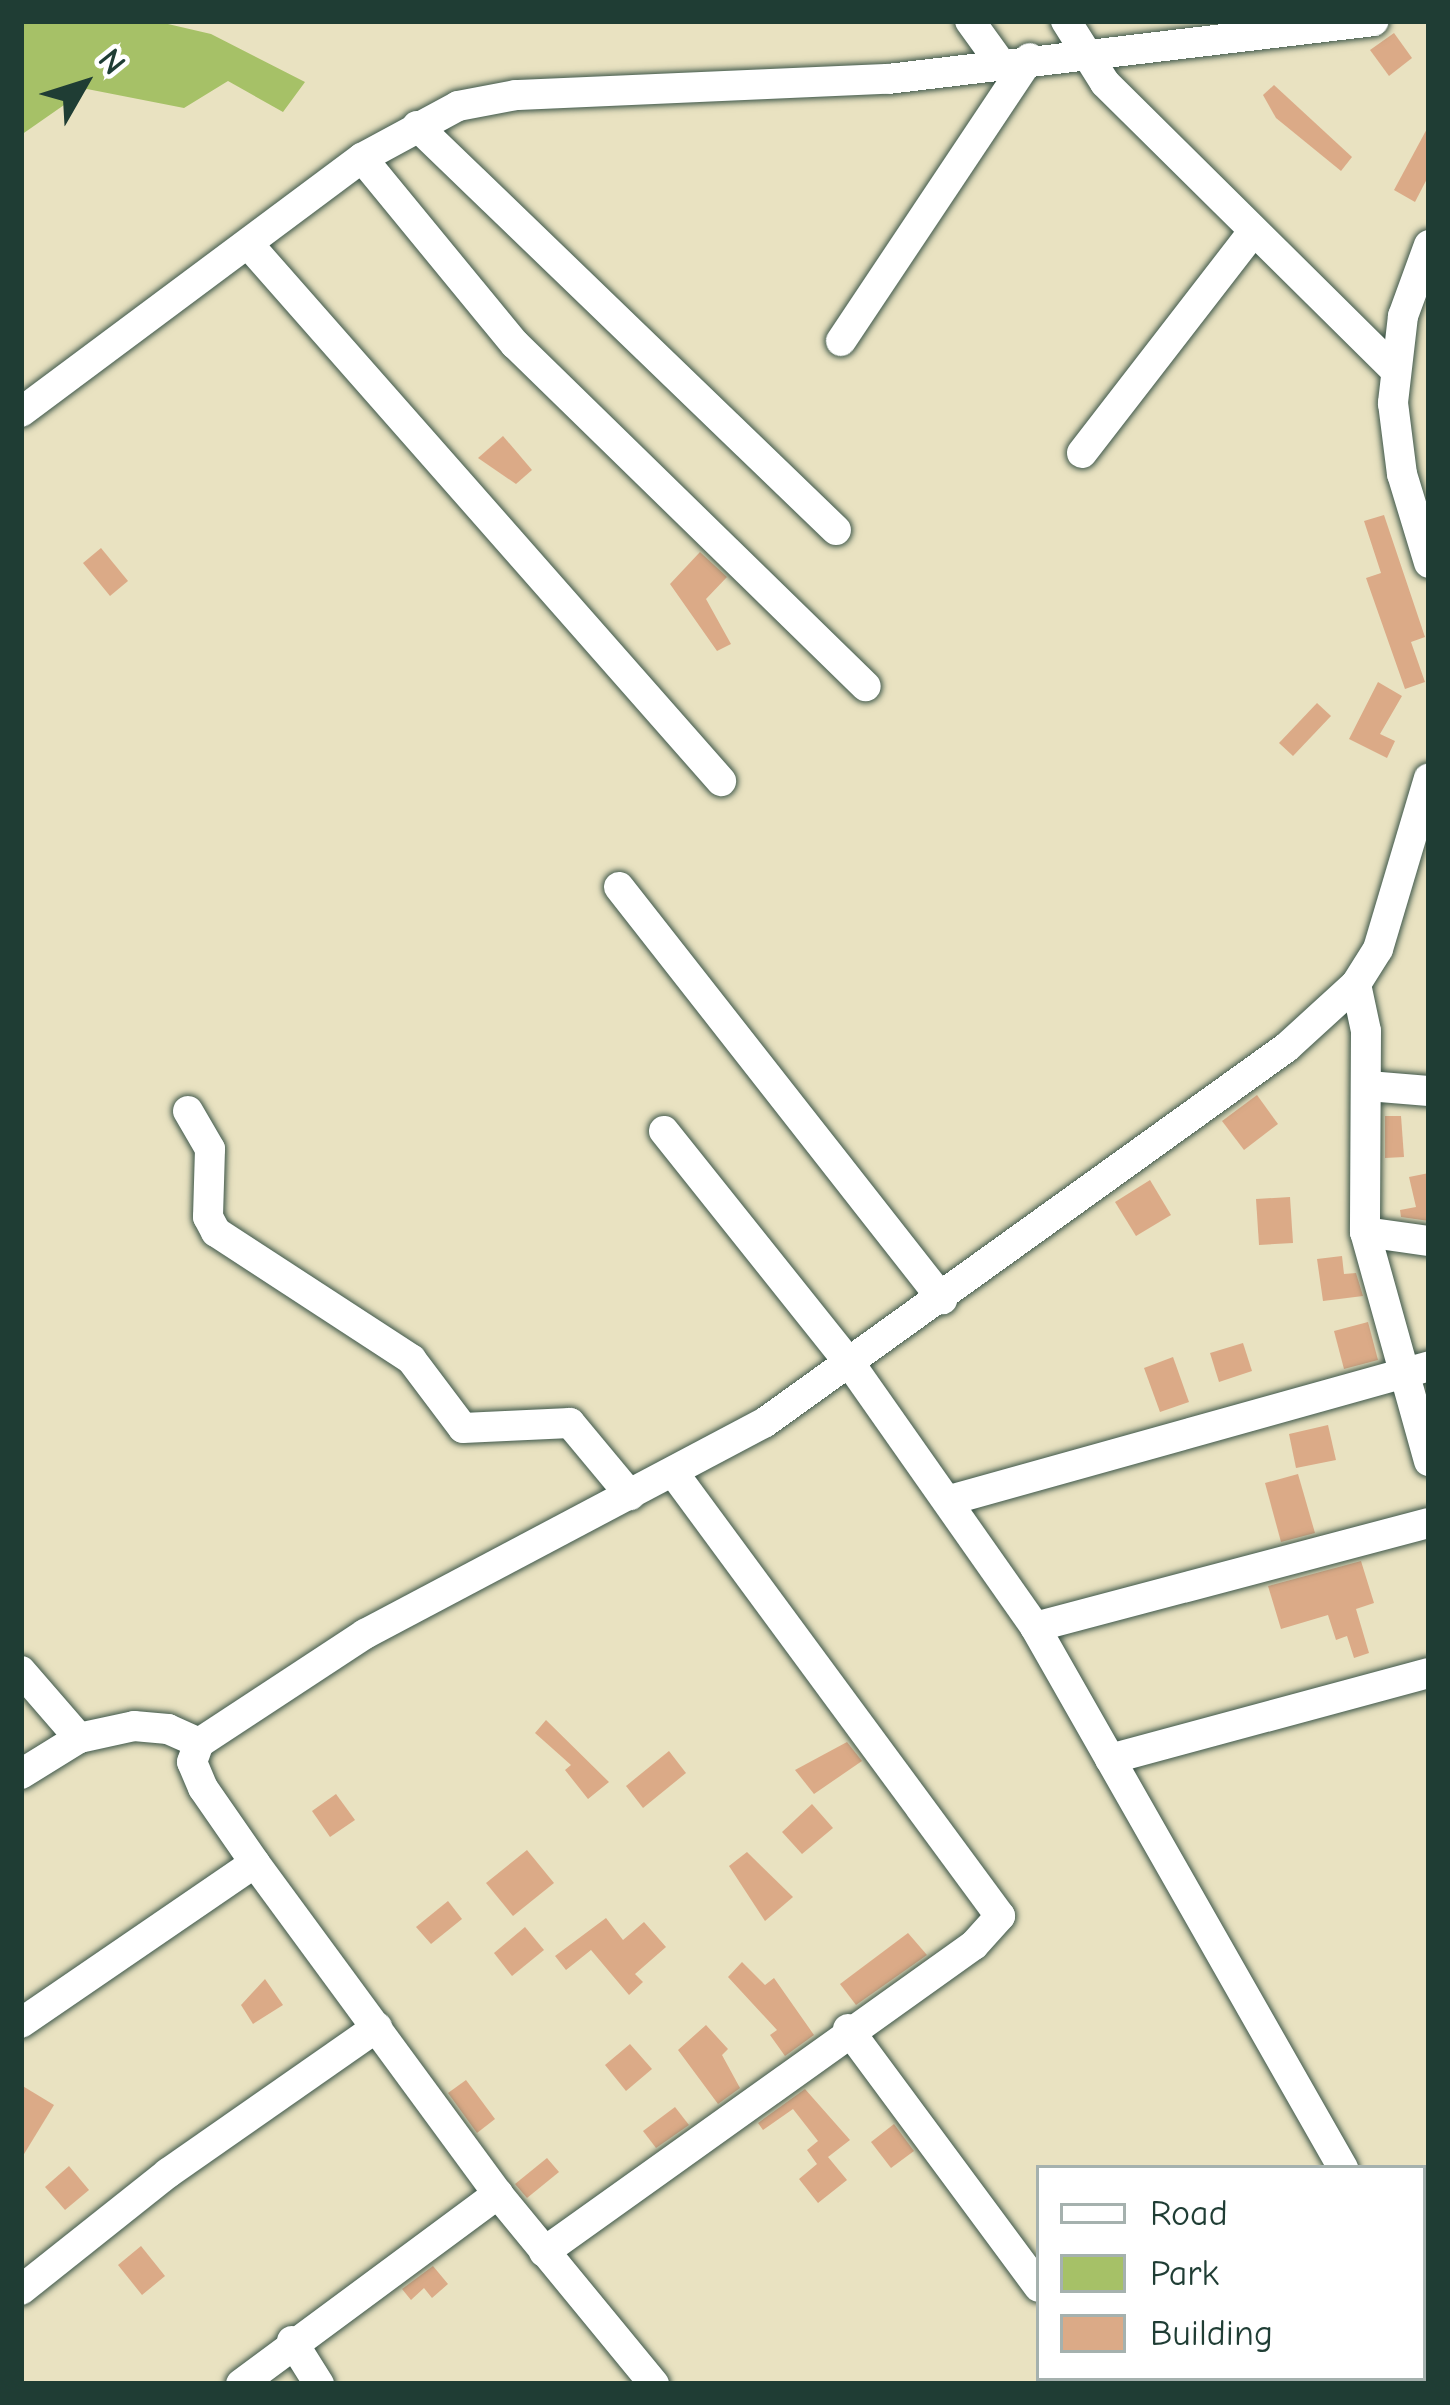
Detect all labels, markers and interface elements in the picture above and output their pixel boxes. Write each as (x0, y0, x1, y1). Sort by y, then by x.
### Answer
north arrow (24, 24, 144, 144)
text: N (90, 41, 134, 82)
legend (1036, 2165, 1426, 2381)
text: Road (1150, 2193, 1228, 2234)
text: Park (1150, 2253, 1219, 2294)
text: Building (1150, 2313, 1273, 2354)

